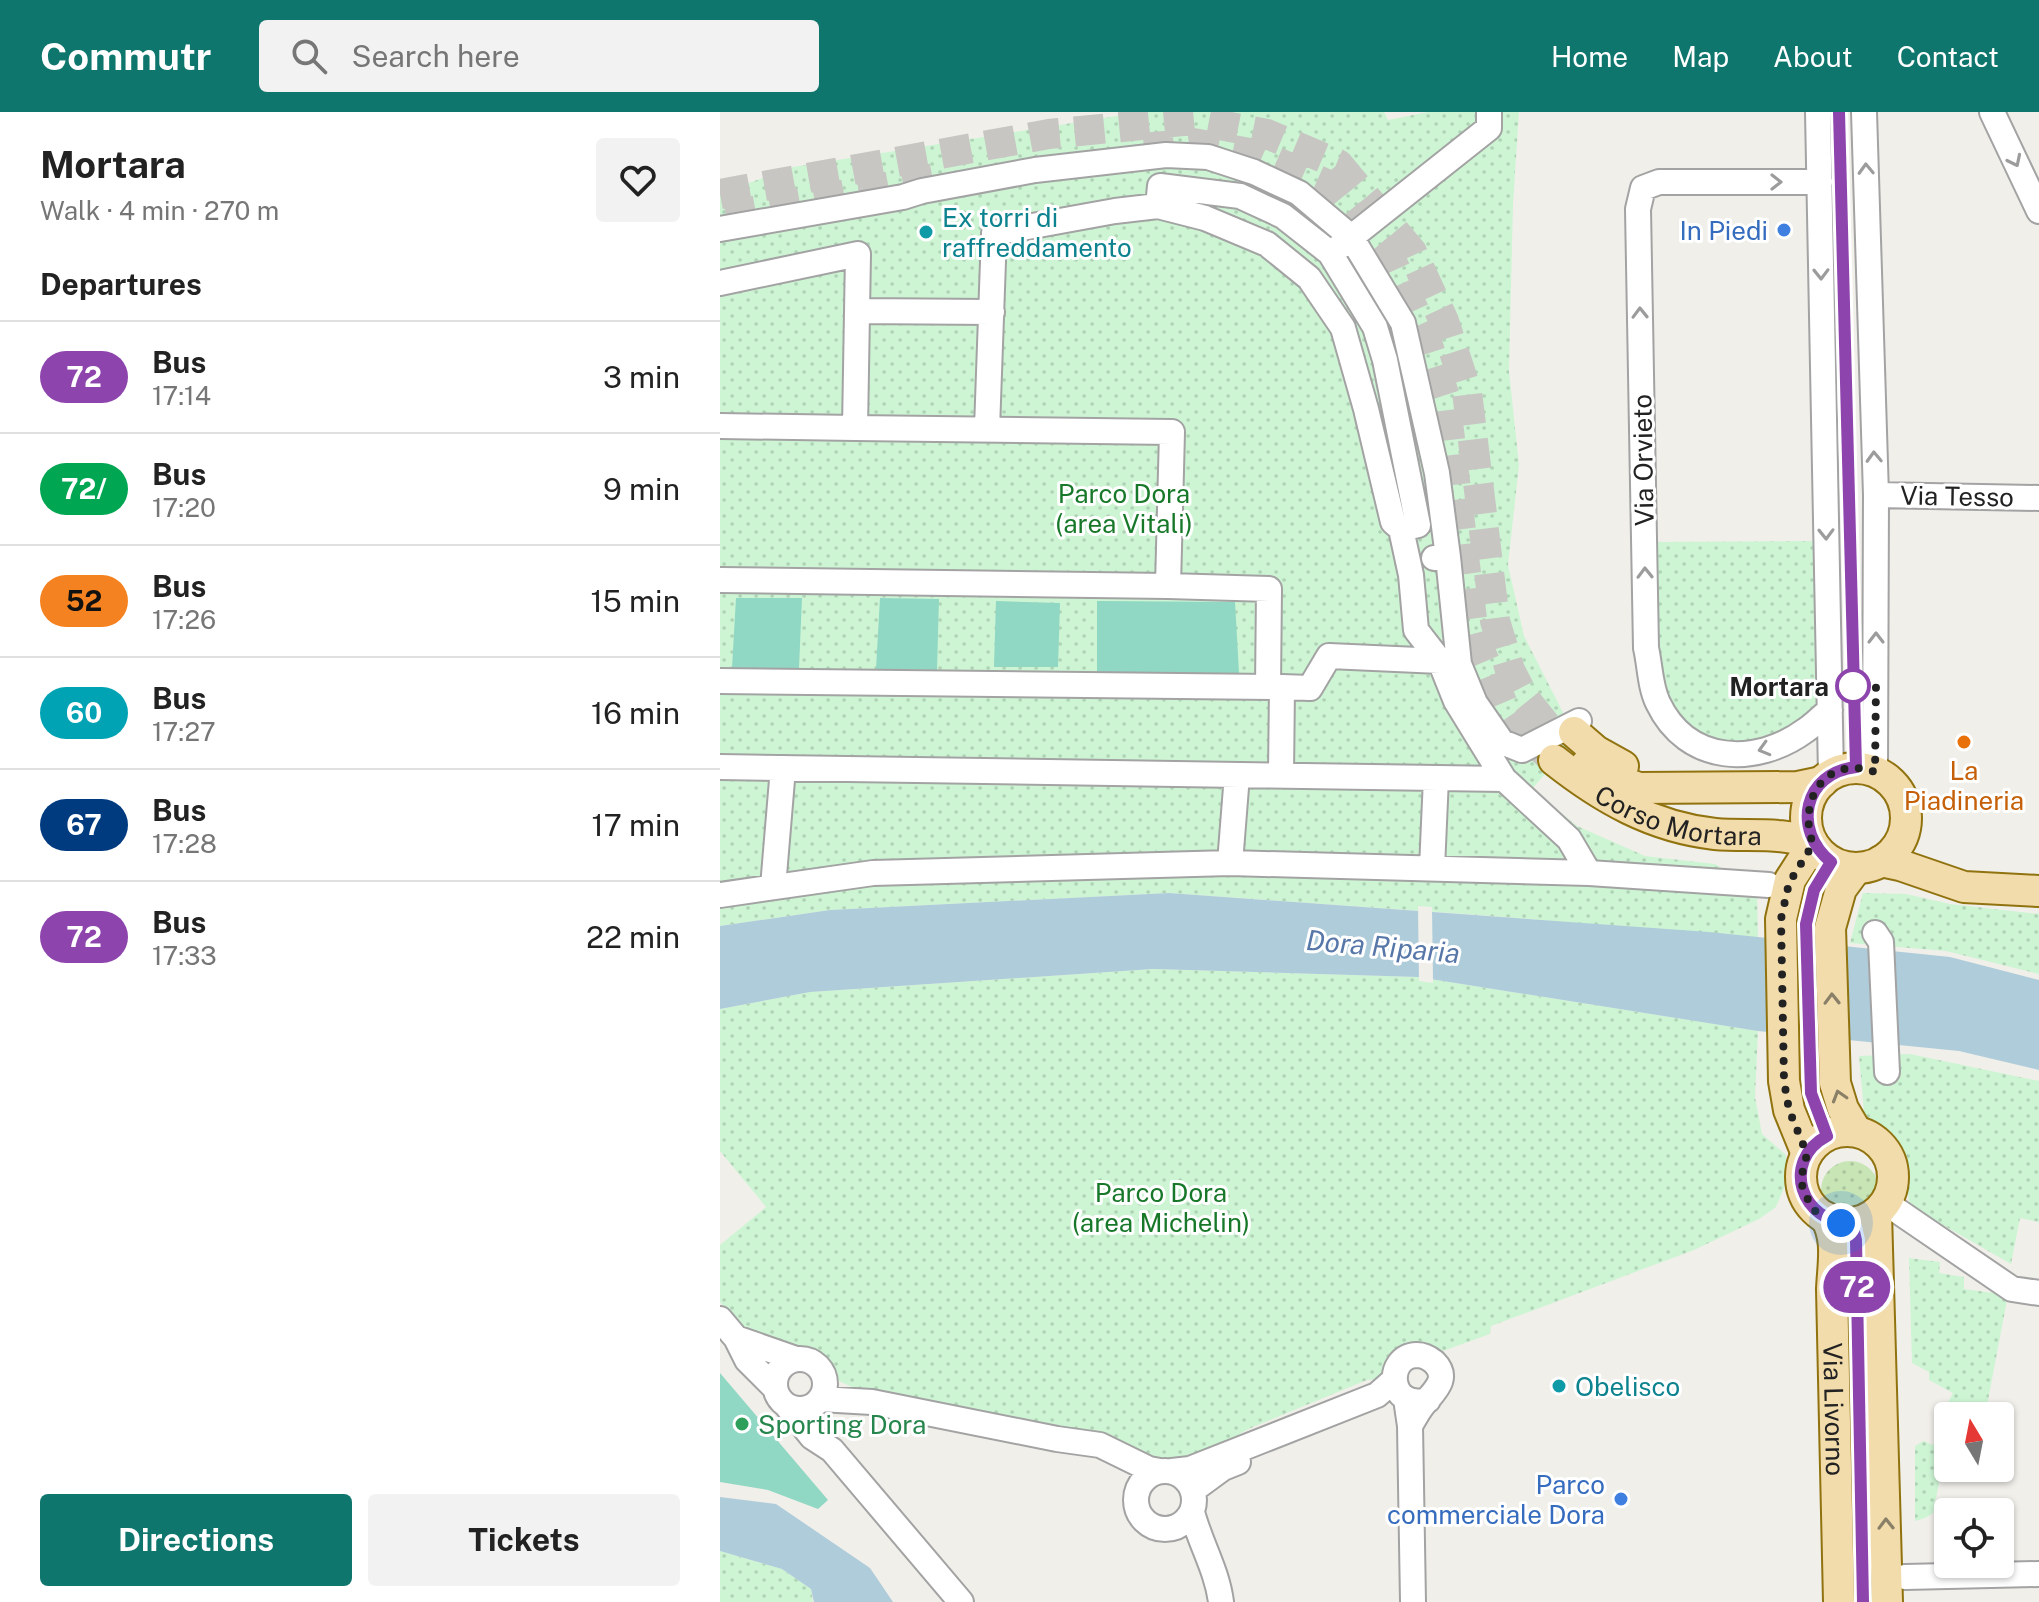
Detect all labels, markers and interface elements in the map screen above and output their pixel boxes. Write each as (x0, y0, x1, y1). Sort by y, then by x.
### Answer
search box (259, 20, 819, 92)
text: Commutr (40, 34, 211, 79)
icon: search (287, 34, 331, 78)
text: Search here (351, 38, 520, 74)
text: Home (1551, 40, 1628, 73)
text: Map (1672, 40, 1729, 73)
text: About (1773, 40, 1853, 73)
text: Contact (1897, 40, 1999, 73)
button: heart (596, 138, 680, 222)
text: Mortara (40, 142, 186, 187)
one-way arrow (2005, 153, 2021, 168)
one-way arrow (1857, 162, 1874, 175)
one-way arrow (1770, 173, 1783, 191)
text: Walk · 4 min · 270 m (40, 195, 279, 226)
place label: Ex torri di raffreddamento (942, 202, 1132, 263)
place label: In Piedi (1679, 215, 1768, 246)
marker: In Piedi (1775, 221, 1793, 239)
marker: Ex torri di raffreddamento (917, 223, 935, 241)
text: Departures (40, 266, 202, 302)
one-way arrow (1813, 268, 1830, 281)
one-way arrow (1631, 306, 1648, 319)
text: Bus (152, 344, 206, 380)
text: 3 min (603, 359, 680, 395)
text: 72 (66, 360, 102, 393)
text: 17:14 (152, 380, 211, 411)
street label: Via Orvieto (1626, 394, 1660, 526)
one-way arrow (1866, 450, 1883, 463)
text: Bus (152, 456, 206, 492)
text: 9 min (603, 471, 680, 507)
text: 72/ (61, 472, 107, 505)
park label: Parco Dora (area Vitali) (1055, 478, 1193, 539)
street label: Via Tesso (1900, 480, 2014, 512)
text: 17:20 (152, 492, 216, 523)
one-way arrow (1817, 528, 1835, 541)
one-way arrow (1636, 566, 1654, 579)
text: Bus (152, 568, 206, 604)
text: 15 min (590, 583, 680, 619)
text: 52 (66, 584, 102, 617)
text: 17:26 (152, 604, 216, 635)
one-way arrow (1867, 631, 1885, 644)
marker: Mortara (1836, 669, 1870, 703)
place label: Mortara (1729, 671, 1829, 702)
text: Bus (152, 680, 206, 716)
text: 16 min (591, 695, 680, 731)
text: 60 (66, 696, 102, 729)
text: 17:27 (152, 716, 216, 747)
marker: La Piadineria (1955, 733, 1973, 751)
one-way arrow (1758, 739, 1771, 756)
place label: La Piadineria (1904, 755, 2024, 816)
street label: Corso Mortara (1590, 778, 1762, 851)
text: Bus (152, 792, 206, 828)
text: 17 min (592, 807, 680, 843)
text: 67 (66, 808, 102, 841)
text: 17:28 (152, 828, 217, 859)
text: Bus (152, 904, 206, 940)
text: 22 min (586, 919, 680, 955)
text: 72 (66, 920, 102, 953)
water label: Dora Riparia (1305, 923, 1461, 969)
text: 17:33 (152, 940, 217, 971)
one-way arrow (1823, 992, 1840, 1005)
one-way arrow (1832, 1090, 1848, 1103)
park label: Parco Dora (area Michelin) (1072, 1177, 1250, 1238)
your location (1821, 1203, 1861, 1243)
line badge: 72 (1821, 1261, 1893, 1313)
text: 72 (1839, 1270, 1875, 1303)
street label: Via Livorno (1818, 1342, 1852, 1476)
place label: Obelisco (1575, 1371, 1680, 1402)
marker: Obelisco (1550, 1377, 1568, 1395)
north arrow (1934, 1402, 2014, 1482)
map controls (1934, 1402, 2014, 1578)
place label: Sporting Dora (758, 1409, 926, 1440)
marker: Sporting Dora (733, 1415, 751, 1433)
place label: Parco commerciale Dora (1387, 1469, 1605, 1530)
marker: Parco commerciale Dora (1612, 1490, 1630, 1508)
button: Directions (40, 1494, 352, 1586)
button: Tickets (368, 1494, 680, 1586)
button: locate (1934, 1498, 2014, 1578)
one-way arrow (1877, 1517, 1894, 1530)

